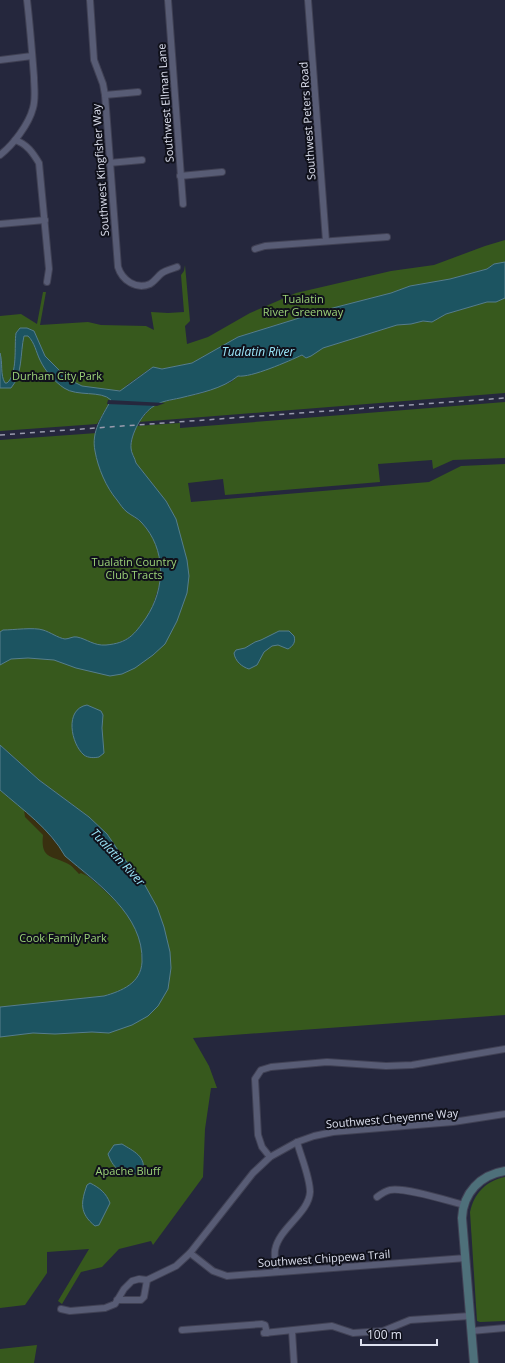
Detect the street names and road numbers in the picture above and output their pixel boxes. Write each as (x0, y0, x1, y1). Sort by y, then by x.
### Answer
street label: Southwest Ellman Lane (153, 43, 177, 163)
street label: Southwest Peters Road (295, 61, 319, 181)
street label: Southwest Kingfisher Way (88, 103, 112, 237)
street label: Southwest Cheyenne Way (325, 1105, 459, 1131)
street label: Southwest Chippewa Trail (257, 1246, 391, 1270)

